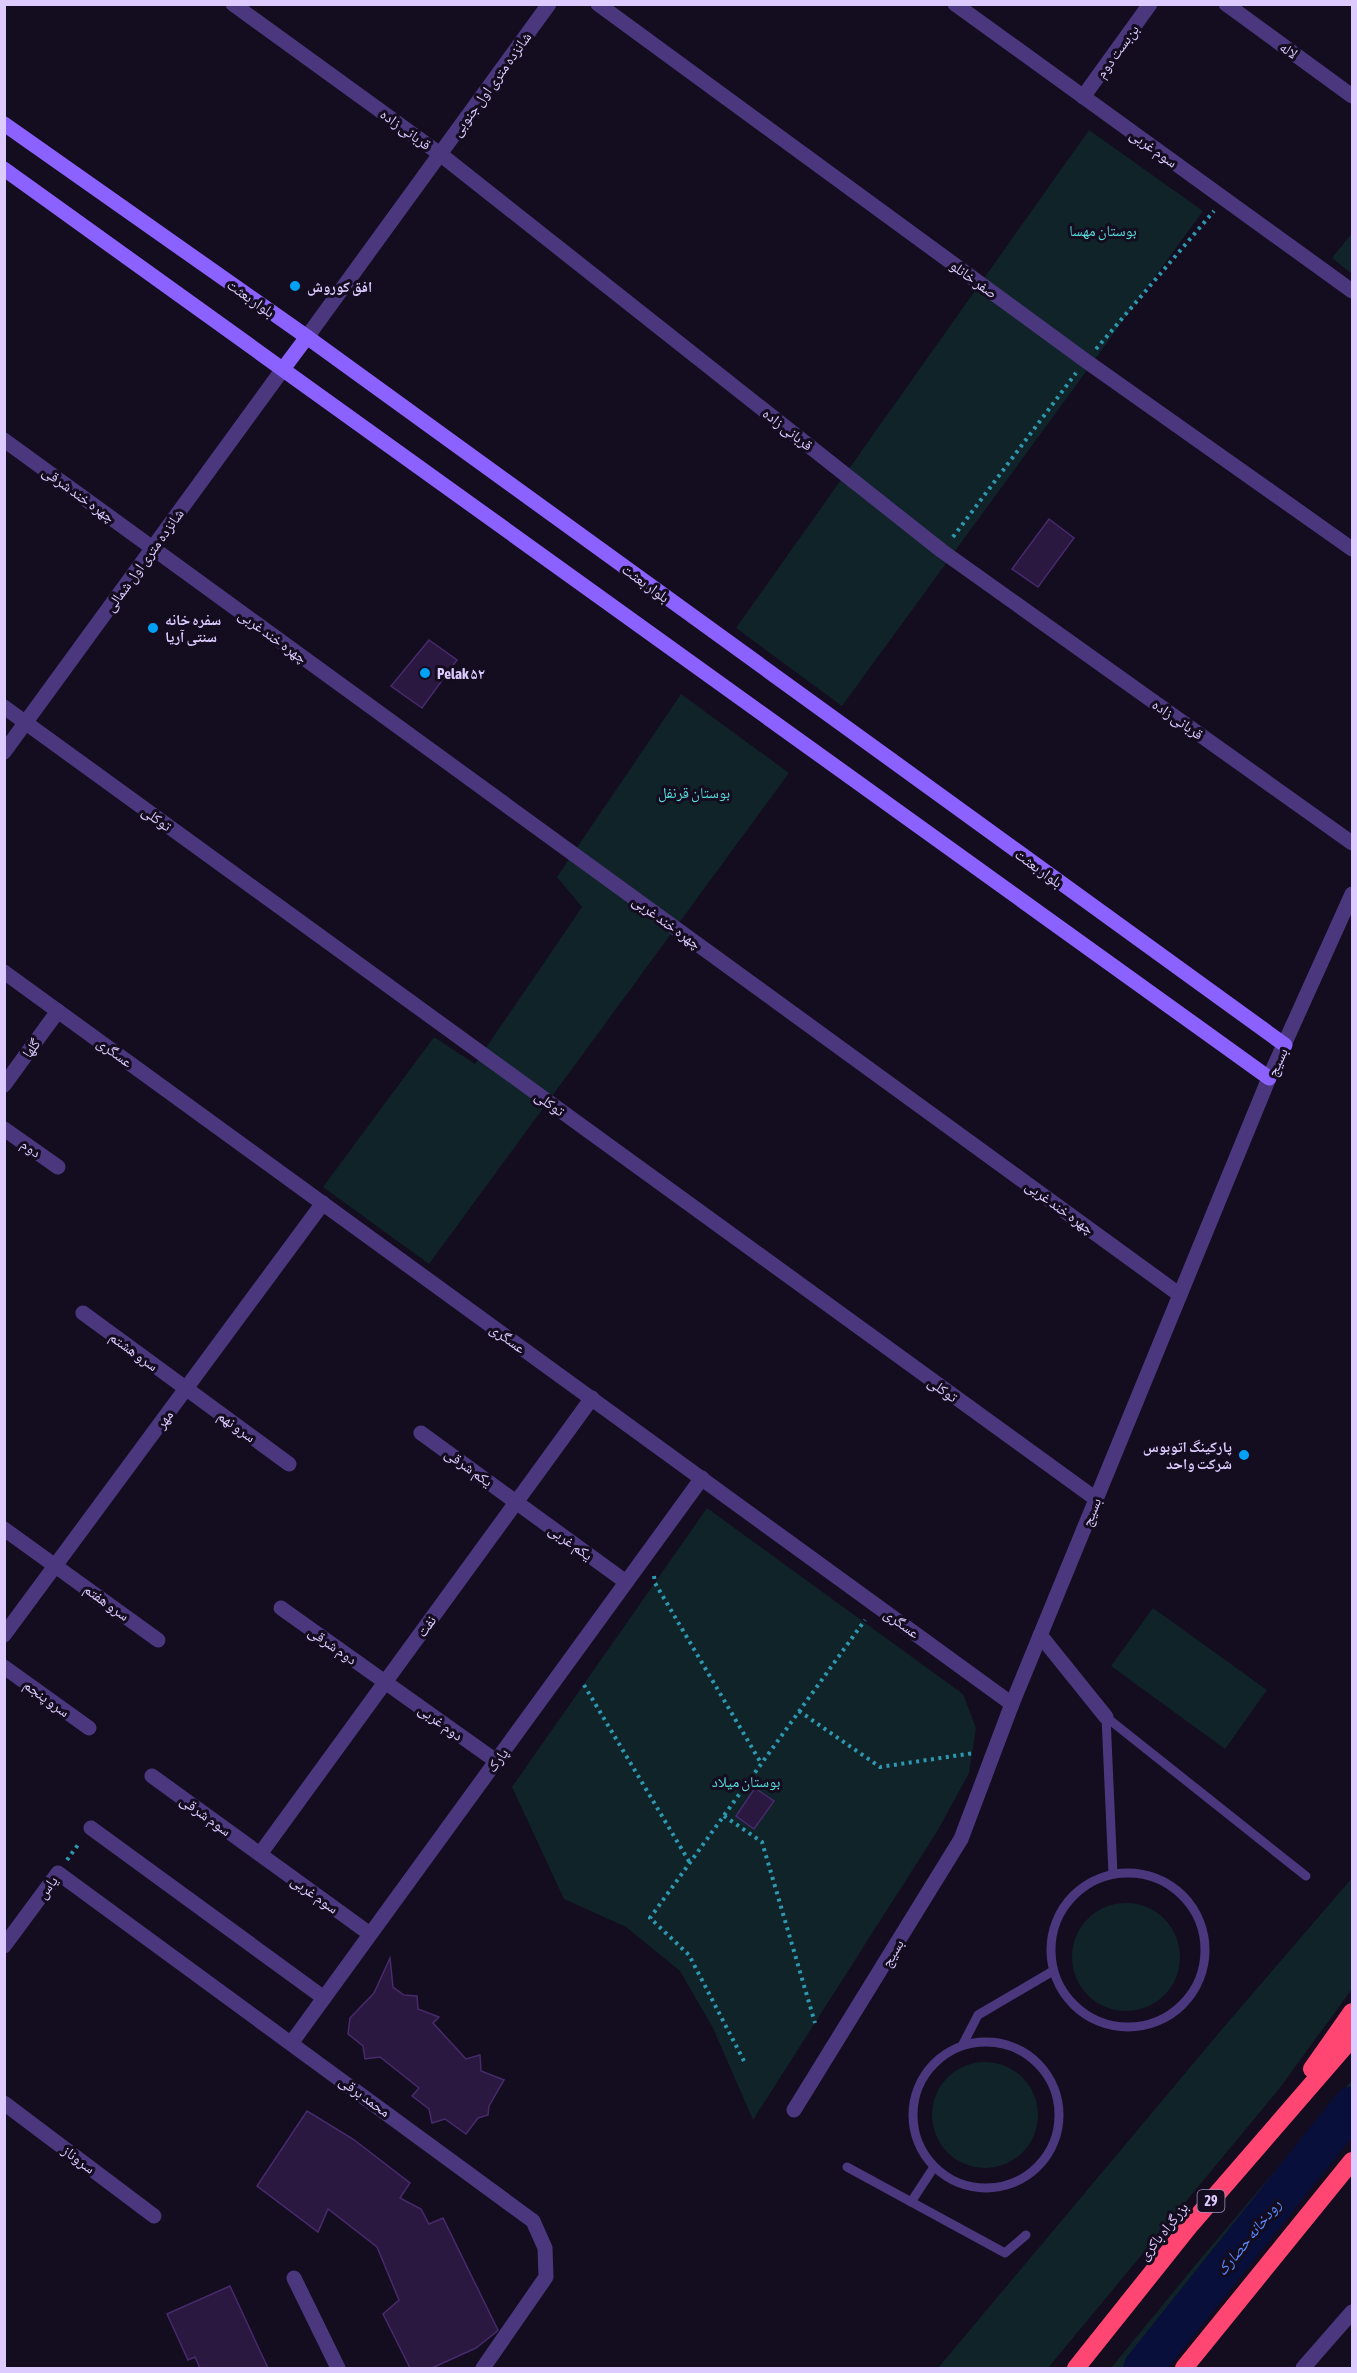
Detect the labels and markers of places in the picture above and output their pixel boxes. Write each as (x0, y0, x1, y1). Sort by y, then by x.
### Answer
place label: افق کوروش (307, 278, 372, 296)
marker: افق کوروش (288, 279, 302, 293)
place label: سفره خانه سنتی آریا (165, 611, 221, 646)
marker: سفره خانه سنتی آریا (146, 621, 160, 635)
place label: Pelak ۵۲ (437, 665, 485, 682)
marker: Pelak ۵۲ (418, 666, 432, 680)
place label: پارکینگ اتوبوس شرکت واحد (1143, 1438, 1232, 1472)
marker: پارکینگ اتوبوس شرکت واحد (1237, 1448, 1251, 1462)

